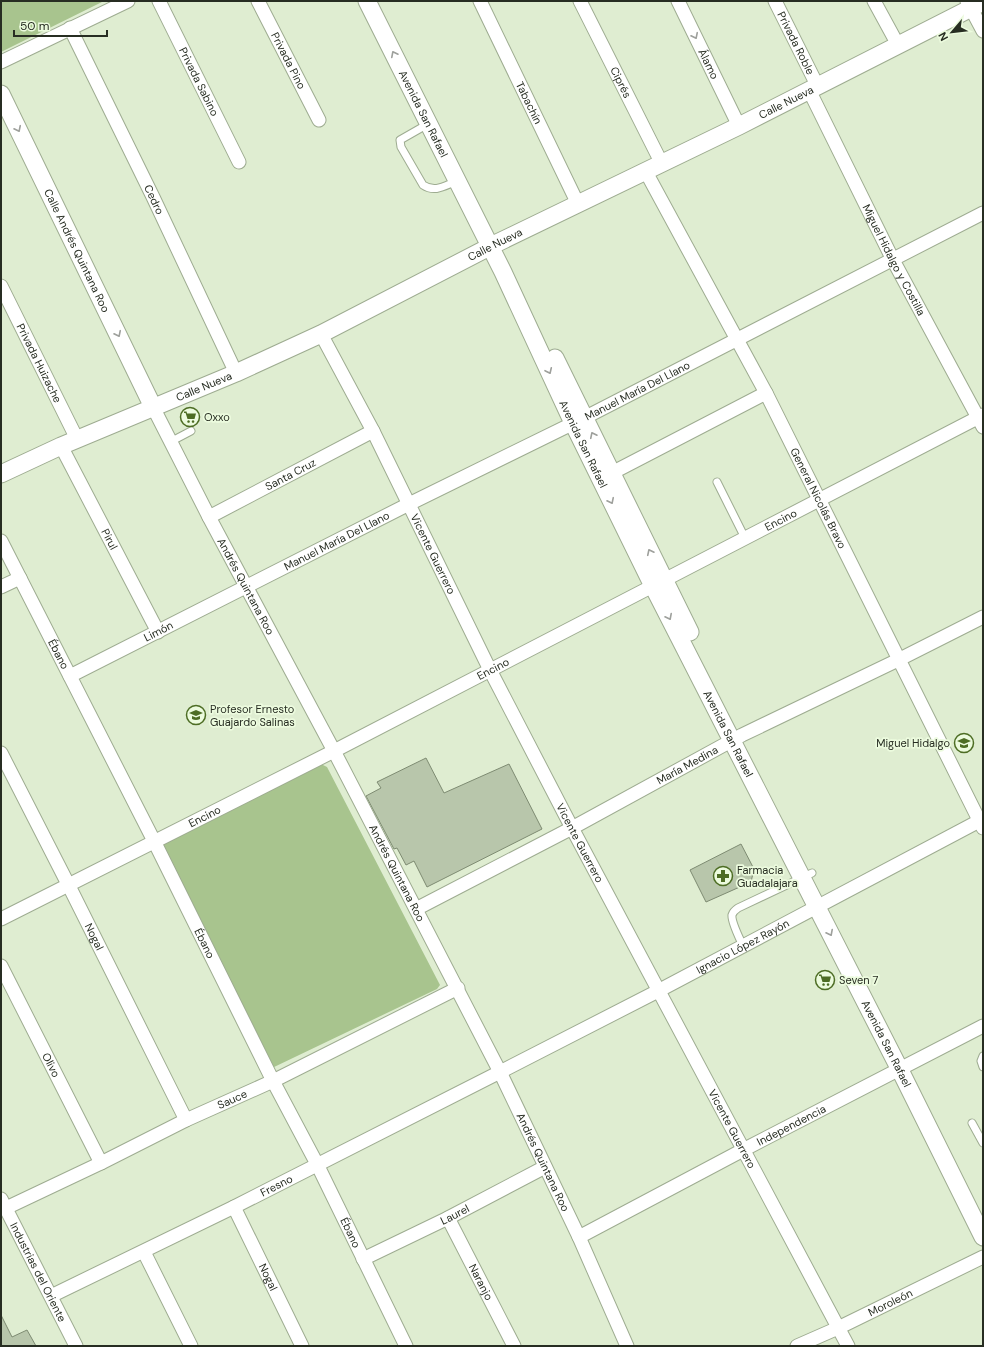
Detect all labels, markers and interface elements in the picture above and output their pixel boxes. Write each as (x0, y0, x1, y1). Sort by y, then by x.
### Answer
street label: Privada Roble (774, 9, 818, 77)
scale bar (14, 12, 107, 38)
north arrow (932, 12, 972, 52)
text: 50 m (20, 18, 49, 34)
street label: Privada Pino (268, 30, 309, 92)
text: N (935, 30, 951, 44)
one-way arrow (690, 32, 698, 39)
street label: Privada Sabino (176, 45, 222, 118)
street label: Álamo (695, 46, 722, 81)
one-way arrow (391, 51, 398, 59)
street label: Ciprés (607, 64, 635, 100)
street label: Avenida San Rafael (396, 68, 451, 159)
street label: Tabachín (513, 79, 545, 126)
street label: Calle Nueva (756, 82, 816, 122)
one-way arrow (13, 124, 21, 132)
street label: Cedro (141, 182, 167, 217)
street label: Calle Andrés Quintana Roo (41, 186, 113, 315)
street label: Miguel Hidalgo y Costilla (860, 202, 929, 318)
street label: Calle Nueva (465, 225, 525, 264)
street label: Privada Huizache (14, 321, 65, 405)
one-way arrow (113, 330, 120, 337)
street label: Manuel María Del Llano (582, 358, 692, 423)
one-way arrow (544, 367, 552, 374)
street label: Calle Nueva (174, 369, 234, 404)
street label: Avenida San Rafael (556, 398, 611, 490)
supermarket icon: Oxxo (179, 406, 201, 428)
place label: Oxxo (204, 410, 230, 424)
one-way arrow (590, 432, 598, 440)
street label: General Nicolás Bravo (787, 445, 850, 551)
street label: Santa Cruz (263, 455, 318, 493)
one-way arrow (606, 497, 614, 504)
street label: Encino (762, 506, 799, 534)
street label: Manuel María Del Llano (282, 508, 392, 573)
street label: Vicente Guerrero (408, 512, 459, 596)
street label: Pirul (98, 526, 121, 552)
street label: Andrés Quintana Roo (214, 535, 278, 637)
one-way arrow (647, 549, 655, 556)
one-way arrow (664, 613, 672, 620)
street label: Limón (141, 618, 175, 644)
street label: Ébano (45, 637, 72, 672)
street label: Encino (475, 655, 511, 683)
street label: Avenida San Rafael (700, 688, 756, 779)
place label: Profesor Ernesto Guajardo Salinas (210, 702, 295, 729)
school or university icon: Profesor Ernesto Guajardo Salinas (185, 704, 207, 726)
school or university icon: Miguel Hidalgo (953, 732, 975, 754)
place label: Miguel Hidalgo (876, 736, 950, 750)
street label: María Medina (654, 743, 720, 787)
street label: Vicente Guerrero (553, 801, 607, 885)
street label: Encino (186, 802, 223, 830)
street label: Andrés Quintana Roo (366, 822, 428, 924)
place label: Farmacia Guadalajara (737, 863, 798, 890)
pharmacy icon: Farmacia Guadalajara (712, 865, 734, 887)
street label: Ignacio López Rayón (694, 916, 791, 977)
street label: Nogal (82, 921, 107, 953)
street label: Ébano (191, 926, 218, 961)
one-way arrow (825, 928, 832, 936)
supermarket icon: Seven 7 (814, 969, 836, 991)
place label: Seven 7 (839, 973, 878, 987)
street label: Avenida San Rafael (859, 998, 914, 1089)
street label: Olivo (39, 1050, 63, 1080)
street label: Sauce (215, 1087, 249, 1112)
street label: Vicente Guerrero (705, 1087, 759, 1171)
street label: Independencia (754, 1101, 828, 1149)
street label: Andrés Quintana Roo (514, 1110, 573, 1214)
street label: Fresno (258, 1171, 295, 1200)
street label: Laurel (438, 1201, 472, 1228)
street label: Ébano (337, 1215, 364, 1250)
street label: Industrias del Oriente (7, 1220, 69, 1324)
street label: Nogal (256, 1261, 281, 1293)
street label: Naranjo (466, 1261, 496, 1303)
street label: Moroleón (866, 1286, 915, 1319)

